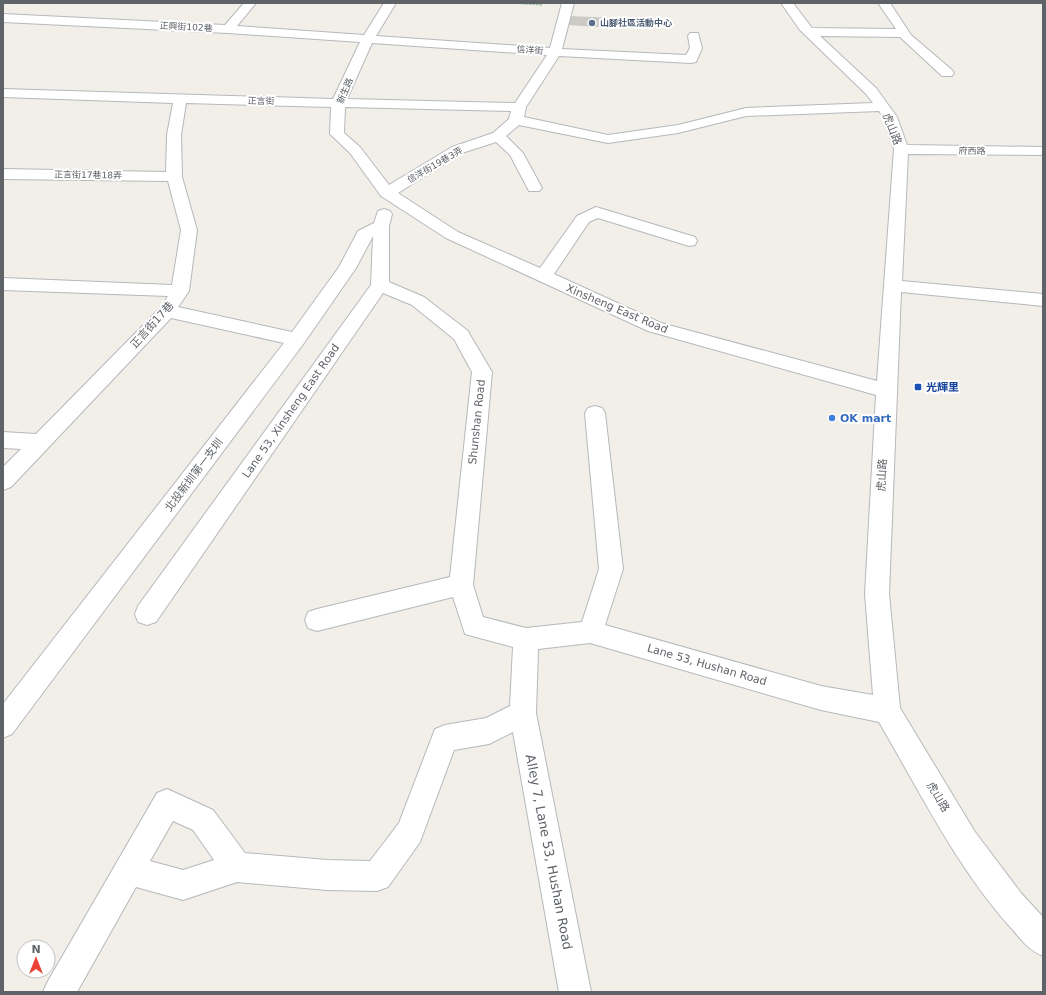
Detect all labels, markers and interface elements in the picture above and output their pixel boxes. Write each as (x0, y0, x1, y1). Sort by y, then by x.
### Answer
place label: 山腳社區活動中心 (600, 17, 672, 28)
marker: 山腳社區活動中心 (587, 18, 597, 28)
street label: 正興街102巷 (159, 21, 213, 33)
street label: 信洋街 (516, 44, 544, 56)
street label: 新生路 (335, 77, 355, 105)
street label: 正言街 (247, 96, 275, 106)
street label: 虎山路 (880, 111, 904, 147)
street label: 信洋街19巷3弄 (406, 145, 464, 185)
street label: 府西路 (958, 146, 986, 156)
street label: 正言街17巷18弄 (54, 169, 122, 181)
street label: Xinsheng East Road (564, 282, 670, 336)
street label: 正言街17巷 (128, 299, 176, 351)
street label: Lane 53, Xinsheng East Road (240, 342, 342, 480)
street label: Shunshan Road (466, 379, 488, 465)
place label: 光輝里 (926, 381, 959, 394)
marker: 光輝里 (913, 382, 923, 392)
place label: OK mart (840, 412, 891, 425)
marker: OK mart (827, 413, 837, 423)
street label: 北投新圳第一支圳 (162, 436, 226, 514)
street label: 虎山路 (875, 458, 889, 492)
street label: Lane 53, Hushan Road (646, 642, 768, 688)
street label: Alley 7, Lane 53, Hushan Road (523, 753, 575, 951)
street label: 虎山路 (924, 780, 952, 814)
north arrow (16, 939, 56, 979)
text: N (31, 943, 41, 956)

